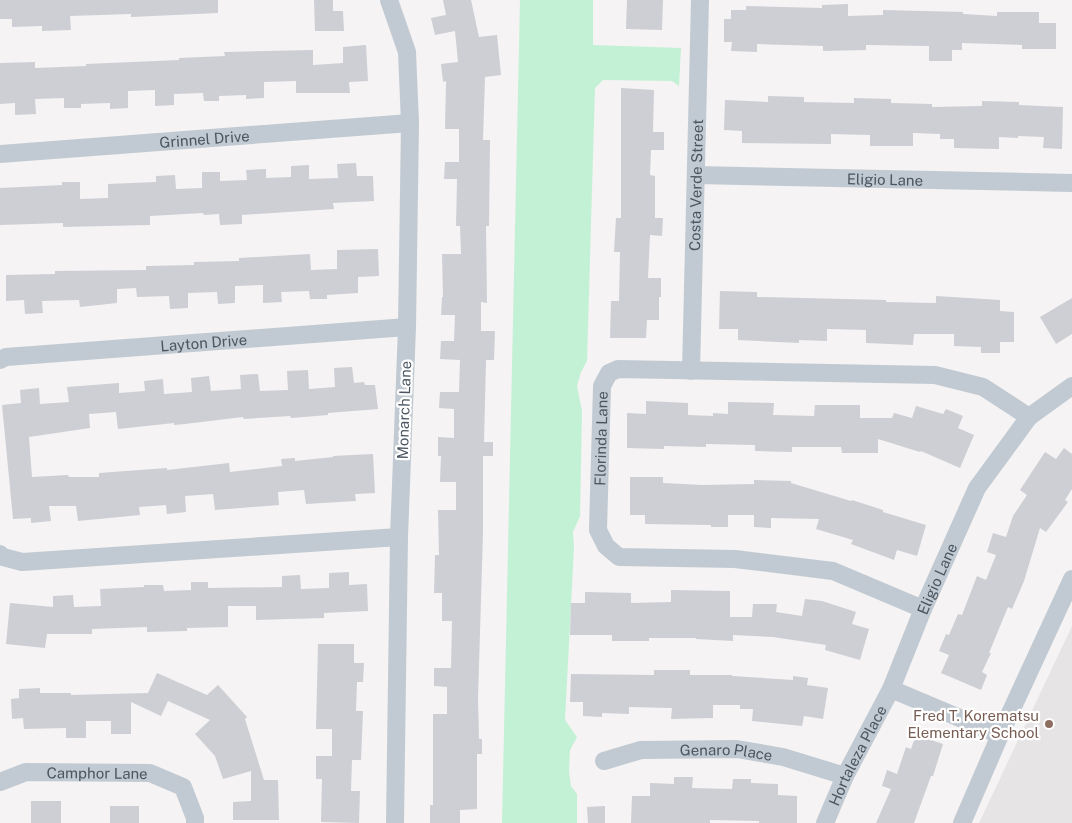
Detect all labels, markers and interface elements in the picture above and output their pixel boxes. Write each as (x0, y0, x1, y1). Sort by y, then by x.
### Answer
street label: Costa Verde Street (685, 119, 706, 251)
street label: Grinnel Drive (159, 127, 250, 150)
street label: Eligio Lane (847, 170, 923, 188)
street label: Layton Drive (160, 330, 248, 354)
street label: Monarch Lane (394, 360, 414, 460)
street label: Florinda Lane (591, 391, 610, 486)
street label: Eligio Lane (913, 540, 960, 617)
street label: Hortaleza Place (825, 702, 889, 808)
place label: Fred T. Korematsu Elementary School (907, 707, 1039, 741)
marker: Fred T. Korematsu Elementary School (1043, 718, 1055, 730)
street label: Genaro Place (680, 740, 774, 764)
street label: Camphor Lane (47, 764, 148, 781)

